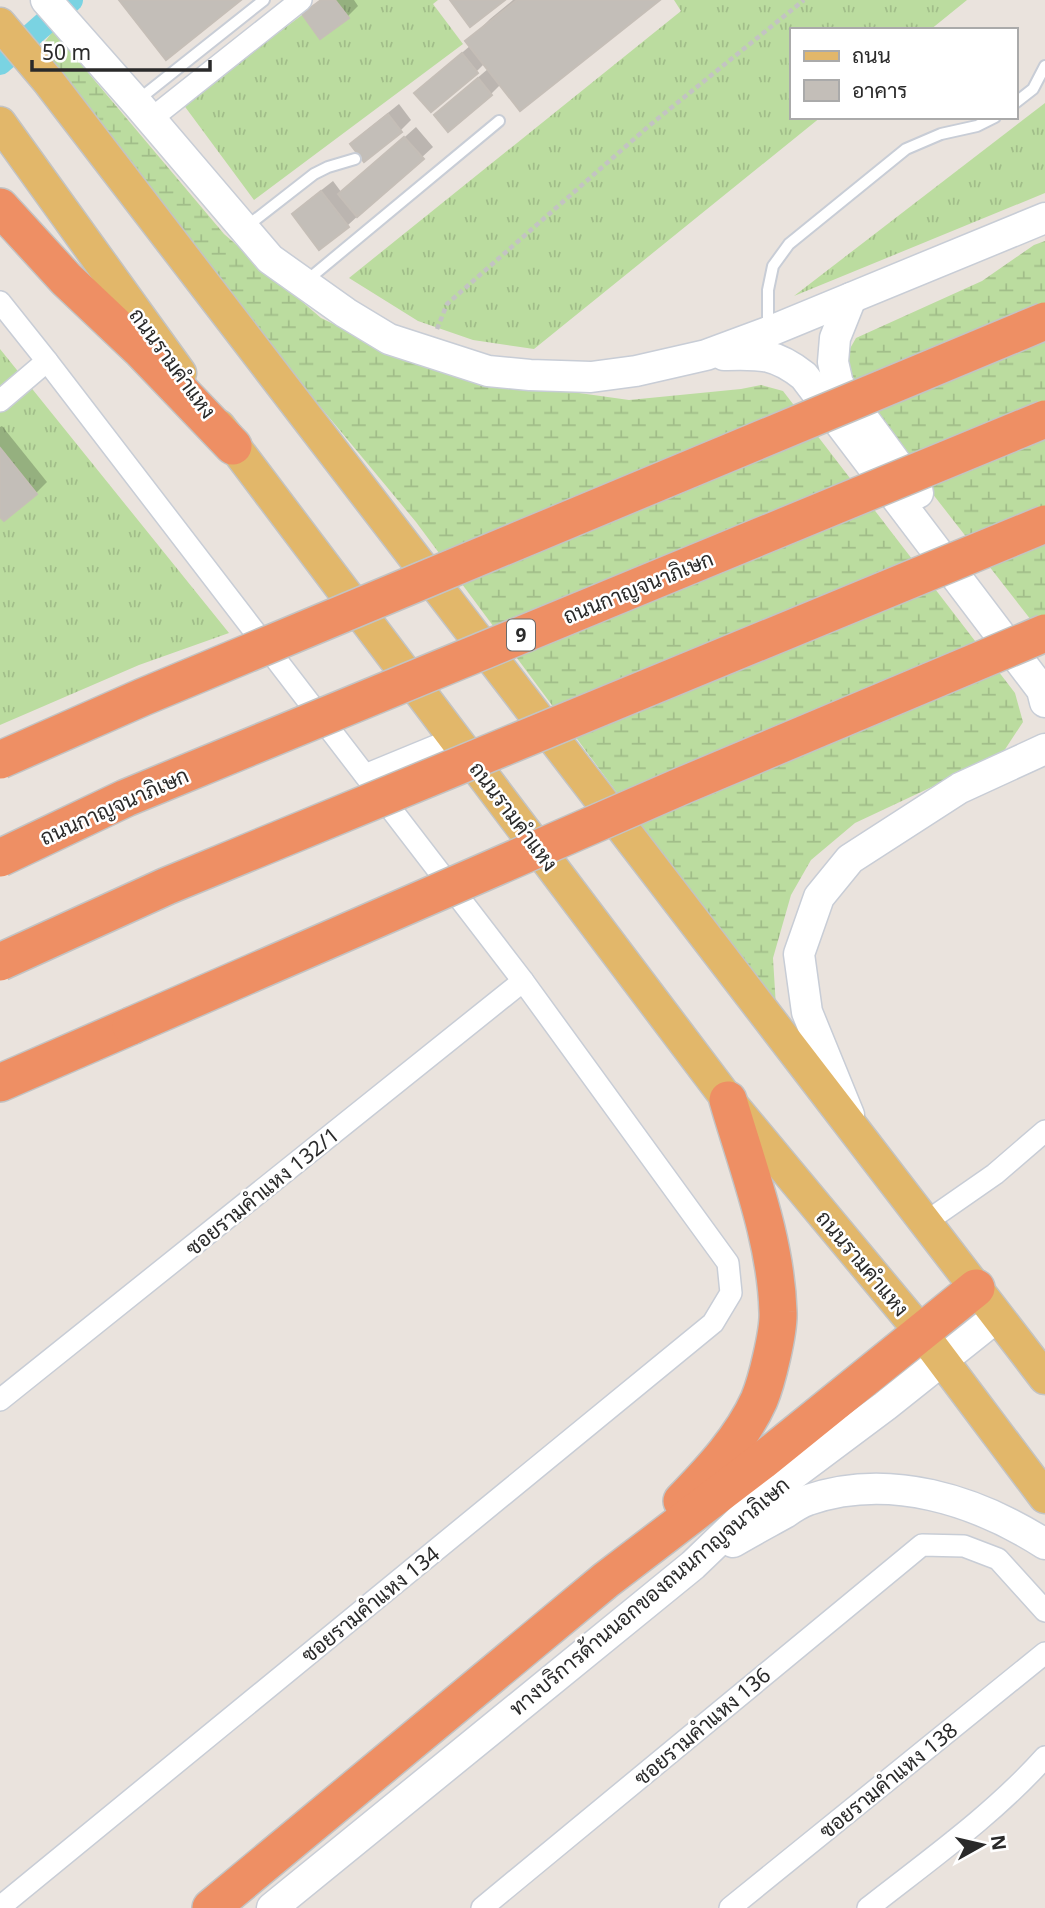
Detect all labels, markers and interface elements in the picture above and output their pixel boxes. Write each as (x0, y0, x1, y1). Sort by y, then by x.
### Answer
scale bar (32, 28, 210, 72)
legend (790, 28, 1017, 119)
text: 50 m (42, 38, 91, 66)
text: ถนน (852, 41, 891, 69)
text: อาคาร (852, 76, 908, 104)
street label: ถนนรามคำแหง (123, 302, 223, 424)
street label: ถนนกาญจนาภิเษก (559, 544, 717, 630)
road number: 9 (507, 620, 535, 650)
street label: ถนนรามคำแหง (464, 756, 564, 876)
street label: ถนนกาญจนาภิเษก (35, 761, 193, 851)
street label: ซอยรามคำแหง 132/1 (179, 1120, 345, 1262)
street label: ถนนรามคำแหง (810, 1204, 916, 1322)
street label: ทางบริการด้านนอกของถนนกาญจนาภิเษก (503, 1470, 795, 1722)
street label: ซอยรามคำแหง 134 (295, 1540, 445, 1668)
street label: ซอยรามคำแหง 136 (628, 1661, 776, 1791)
street label: ซอยรามคำแหง 138 (813, 1716, 963, 1844)
north arrow (947, 1810, 1017, 1880)
text: N (985, 1833, 1013, 1852)

